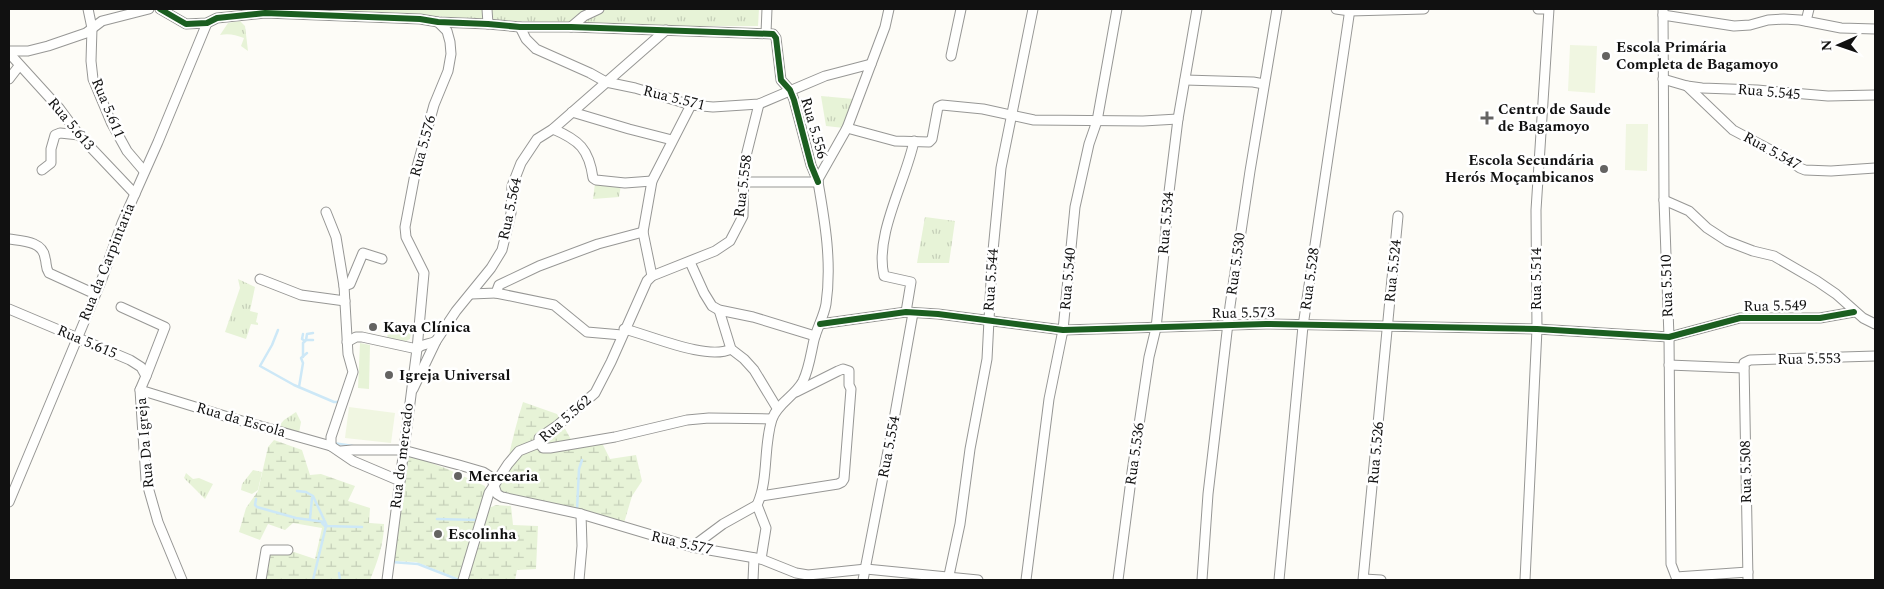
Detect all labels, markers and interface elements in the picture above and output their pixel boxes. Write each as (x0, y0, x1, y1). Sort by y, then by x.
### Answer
north arrow (1814, 20, 1864, 70)
place label: Escola Primária Completa de Bagamoyo (1616, 36, 1778, 76)
text: N (1816, 39, 1837, 52)
marker: Escola Primária Completa de Bagamoyo (1600, 50, 1612, 62)
street label: Rua 5.611 (85, 74, 131, 142)
street label: Rua 5.545 (1737, 78, 1801, 106)
street label: Rua 5.571 (641, 79, 707, 117)
street label: Rua 5.613 (42, 92, 100, 156)
street label: Rua 5.556 (794, 94, 834, 162)
place label: Centro de Saude de Bagamoyo (1498, 98, 1611, 138)
marker: Centro de Saude de Bagamoyo (1480, 111, 1494, 125)
street label: Rua 5.576 (404, 112, 442, 179)
street label: Rua 5.547 (1739, 126, 1805, 176)
place label: Escola Secundária Herós Moçambicanos (1445, 149, 1594, 189)
street label: Rua 5.558 (728, 153, 758, 219)
marker: Escola Secundária Herós Moçambicanos (1598, 163, 1610, 175)
street label: Rua 5.564 (492, 175, 528, 242)
street label: Rua 5.534 (1152, 190, 1180, 255)
street label: Rua da Carpintaria (73, 199, 141, 325)
street label: Rua 5.530 (1220, 231, 1252, 297)
street label: Rua 5.524 (1378, 238, 1408, 304)
street label: Rua 5.528 (1294, 246, 1326, 312)
street label: Rua 5.544 (977, 247, 1005, 312)
street label: Rua 5.540 (1054, 247, 1082, 311)
street label: Rua 5.514 (1525, 247, 1548, 311)
street label: Rua 5.510 (1654, 254, 1680, 318)
street label: Rua 5.549 (1743, 294, 1807, 318)
street label: Rua 5.573 (1211, 301, 1275, 325)
place label: Kaya Clínica (383, 316, 471, 339)
street label: Rua 5.615 (53, 319, 121, 365)
marker: Kaya Clínica (367, 321, 379, 333)
street label: Rua 5.553 (1777, 347, 1841, 371)
place label: Igreja Universal (399, 364, 510, 387)
marker: Igreja Universal (383, 369, 395, 381)
street label: Rua 5.562 (534, 390, 596, 448)
street label: Rua Da Igreja (130, 396, 160, 489)
street label: Rua da Escola (194, 396, 289, 444)
street label: Rua do mercado (384, 402, 420, 510)
street label: Rua 5.554 (872, 413, 906, 480)
street label: Rua 5.526 (1362, 420, 1390, 485)
street label: Rua 5.536 (1119, 421, 1151, 487)
street label: Rua 5.508 (1734, 440, 1758, 504)
place label: Mercearia (468, 465, 538, 488)
marker: Mercearia (452, 470, 464, 482)
place label: Escolinha (448, 523, 517, 546)
street label: Rua 5.577 (649, 525, 715, 561)
marker: Escolinha (432, 528, 444, 540)

